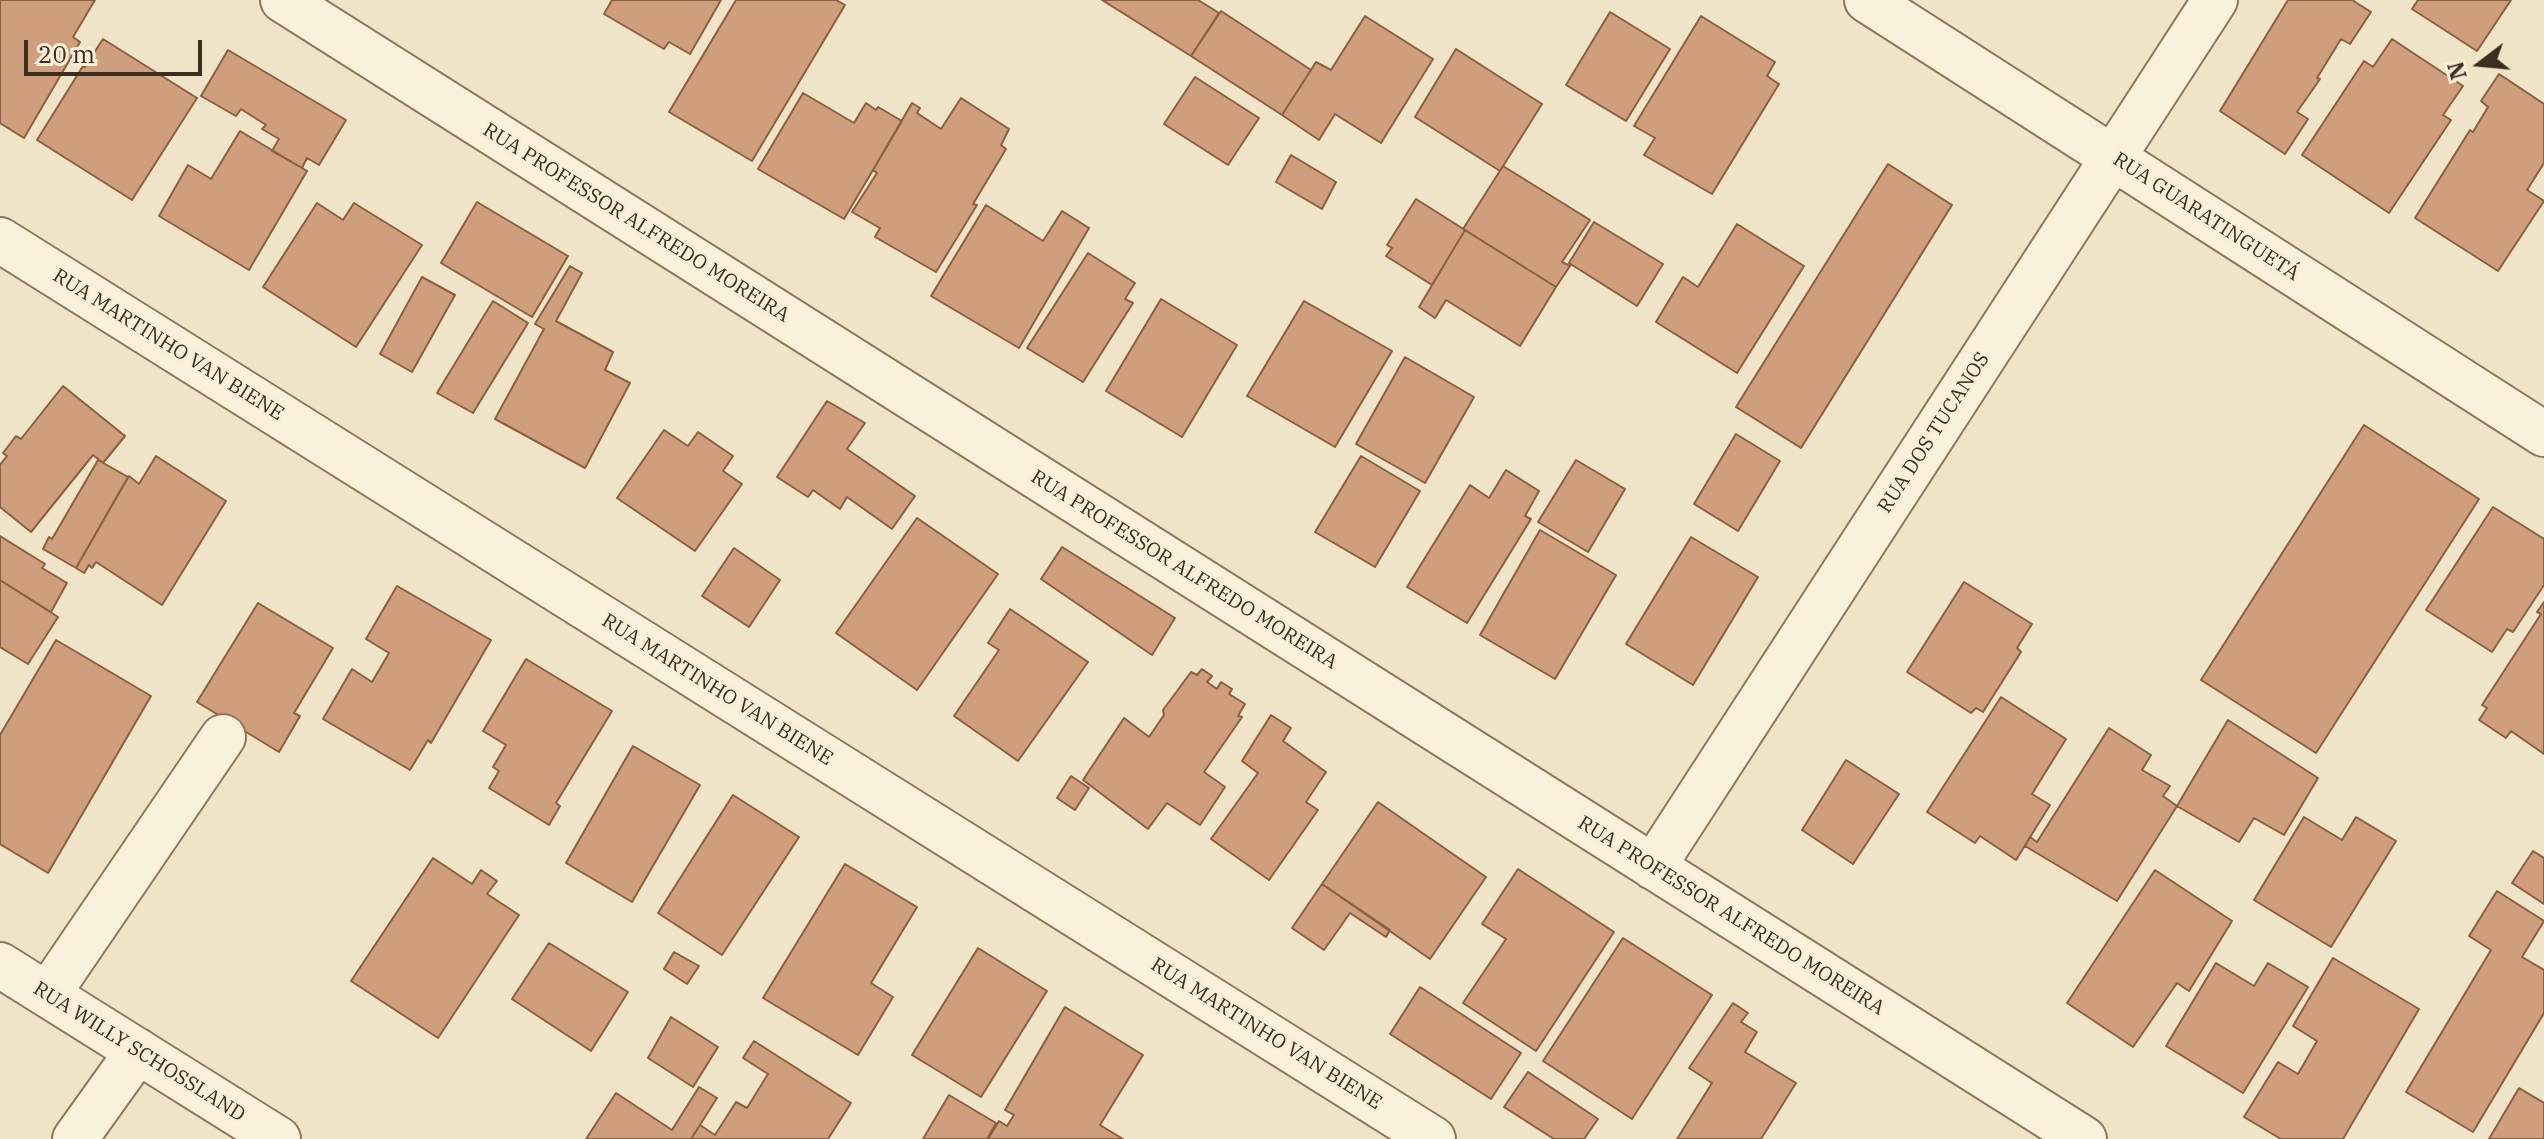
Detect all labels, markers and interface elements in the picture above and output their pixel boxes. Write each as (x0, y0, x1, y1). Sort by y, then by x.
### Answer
scale bar (28, 24, 206, 74)
north arrow (2440, 24, 2520, 104)
text: 20 m (38, 38, 95, 70)
text: N (2440, 58, 2473, 83)
street label: RUA PROFESSOR ALFREDO MOREIRA (478, 118, 794, 328)
street label: RUA GUARATINGUETÁ (2108, 148, 2304, 286)
street label: RUA MARTINHO VAN BIENE (48, 264, 288, 426)
street label: RUA DOS TUCANOS (1873, 348, 1995, 518)
street label: RUA PROFESSOR ALFREDO MOREIRA (1026, 465, 1342, 675)
street label: RUA MARTINHO VAN BIENE (597, 609, 837, 771)
street label: RUA PROFESSOR ALFREDO MOREIRA (1573, 811, 1889, 1021)
street label: RUA MARTINHO VAN BIENE (1146, 953, 1386, 1115)
street label: RUA WILLY SCHOSSLAND (29, 977, 249, 1127)

